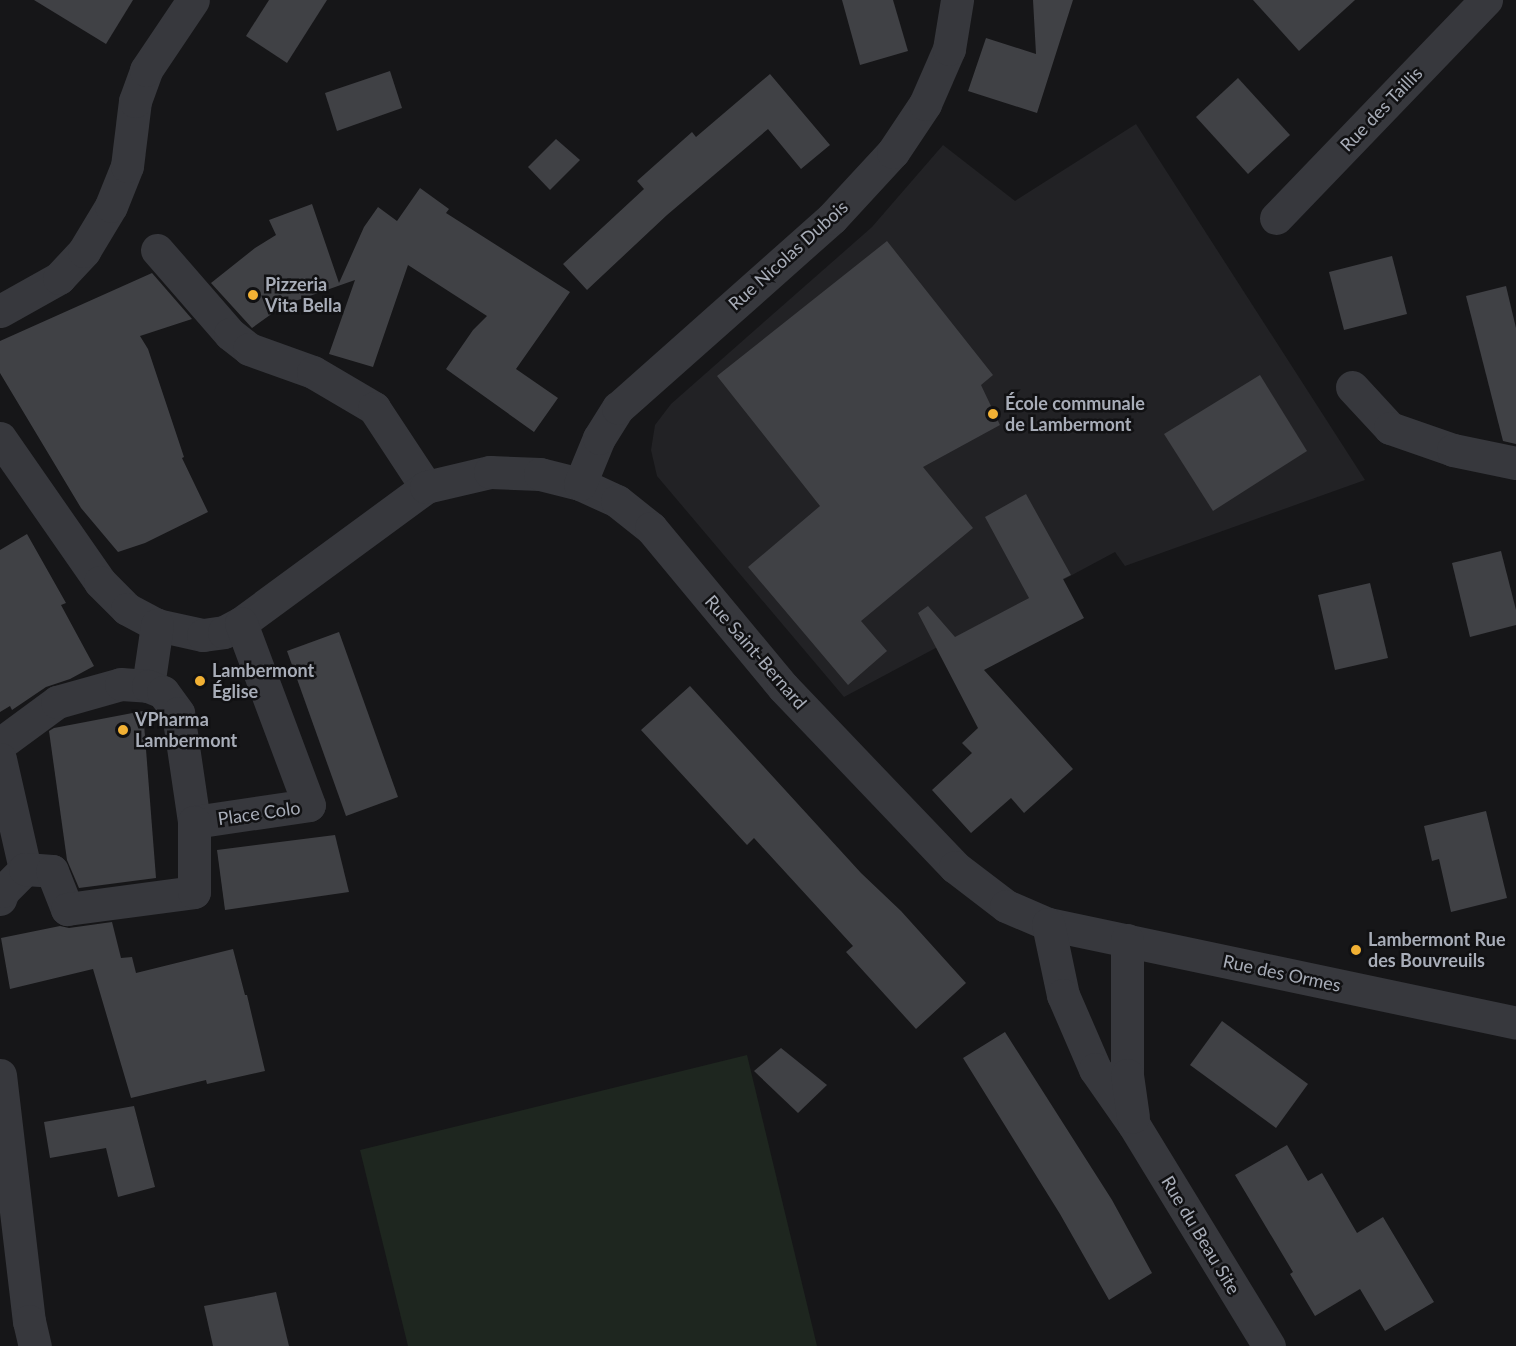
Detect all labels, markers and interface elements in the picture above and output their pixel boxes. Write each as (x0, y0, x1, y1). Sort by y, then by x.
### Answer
street label: Rue des Taillis (1335, 62, 1427, 156)
street label: Rue Nicolas Dubois (724, 196, 852, 314)
place label: Pizzeria Vita Bella (265, 274, 342, 316)
marker: Pizzeria Vita Bella (246, 288, 260, 302)
place label: École communale de Lambermont (1005, 393, 1145, 436)
marker: École communale de Lambermont (986, 407, 1000, 421)
street label: Rue Saint-Bernard (701, 591, 811, 713)
place label: Lambermont Église (212, 660, 314, 702)
marker: Lambermont Église (193, 674, 207, 688)
place label: VPharma Lambermont (135, 709, 237, 752)
marker: VPharma Lambermont (116, 723, 130, 737)
street label: Place Colo (216, 797, 302, 829)
place label: Lambermont Rue des Bouvreuils (1368, 929, 1506, 972)
marker: Lambermont Rue des Bouvreuils (1349, 943, 1363, 957)
street label: Rue des Ormes (1221, 950, 1343, 996)
street label: Rue du Beau Site (1157, 1172, 1245, 1298)

